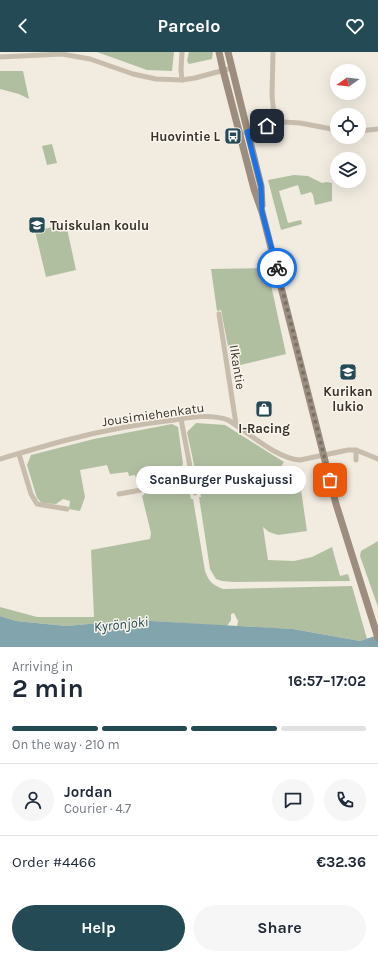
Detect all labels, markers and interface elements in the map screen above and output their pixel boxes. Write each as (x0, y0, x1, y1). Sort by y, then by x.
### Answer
icon: back (12, 15, 34, 37)
text: Parcelo (158, 15, 220, 37)
icon: heart (344, 15, 366, 37)
north arrow (330, 64, 366, 100)
map controls (330, 64, 366, 188)
button: locate (330, 108, 366, 144)
pin (250, 109, 284, 143)
icon: home (256, 115, 278, 137)
bus stop icon: Huovintie L (223, 126, 243, 146)
place label: Huovintie L (150, 129, 221, 144)
button: layers (330, 152, 366, 188)
school or university icon: Tuiskulan koulu (27, 215, 47, 235)
place label: Tuiskulan koulu (50, 218, 149, 233)
courier (257, 248, 297, 288)
icon: bike (266, 257, 288, 279)
street label: Ilkantie (227, 344, 248, 391)
school or university icon: Kurikan lukio (338, 362, 358, 382)
place label: Kurikan lukio (323, 384, 373, 414)
shop icon: I-Racing (254, 399, 274, 419)
street label: Jousimiehenkatu (101, 400, 205, 429)
place label: I-Racing (238, 421, 290, 436)
pin (313, 463, 347, 497)
callout: ScanBurger Puskajussi (136, 466, 306, 494)
icon: bag (319, 469, 341, 491)
text: ScanBurger Puskajussi (149, 472, 293, 487)
water label: Kyrönjoki (93, 613, 149, 636)
text: Arriving in (12, 659, 73, 674)
text: 16:57–17:02 (288, 672, 366, 690)
text: 2 min (12, 673, 84, 704)
text: On the way · 210 m (12, 737, 120, 752)
button: person (12, 779, 54, 821)
button: chat (272, 779, 314, 821)
button: phone (324, 779, 366, 821)
text: Jordan (64, 783, 112, 801)
text: Courier · 4.7 (64, 801, 131, 816)
text: Order #4466 (12, 853, 96, 871)
text: €32.36 (316, 853, 366, 871)
button: Help (12, 905, 185, 951)
button: Share (193, 905, 366, 951)

